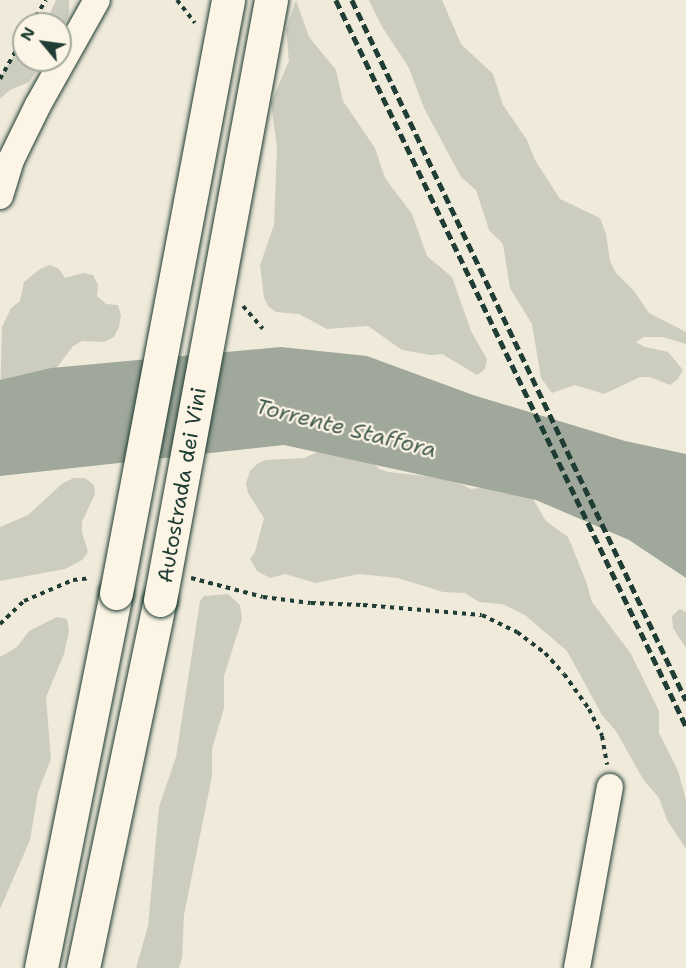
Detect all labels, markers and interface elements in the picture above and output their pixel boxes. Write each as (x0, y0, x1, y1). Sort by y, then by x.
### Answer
north arrow (12, 12, 72, 72)
text: N (15, 23, 40, 45)
street label: Autostrada dei Vini (152, 385, 212, 585)
water label: Torrente Staffora (253, 393, 439, 463)

